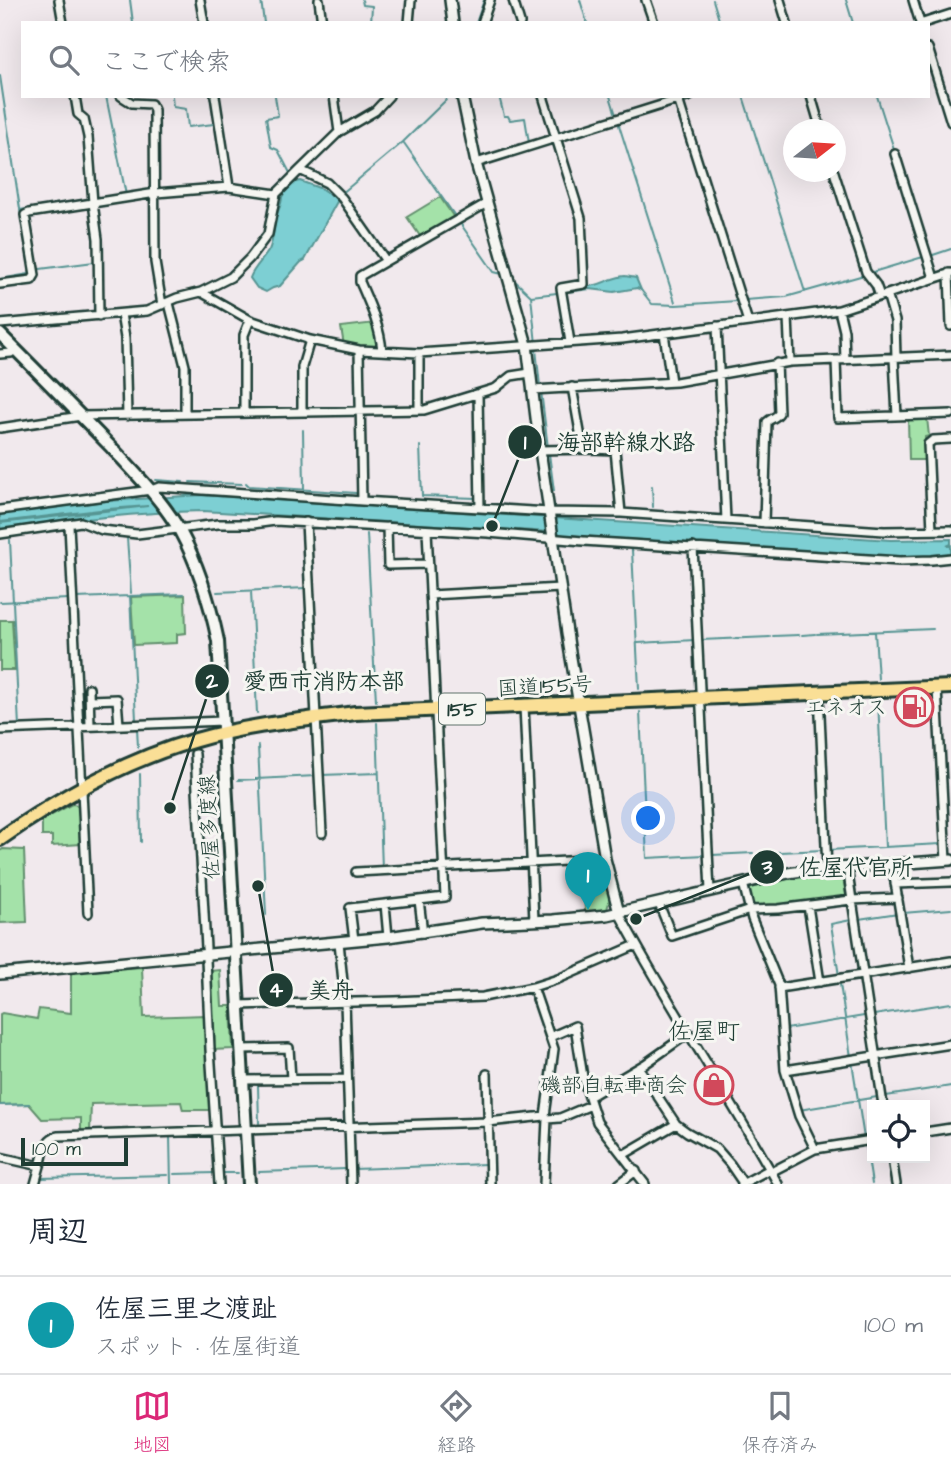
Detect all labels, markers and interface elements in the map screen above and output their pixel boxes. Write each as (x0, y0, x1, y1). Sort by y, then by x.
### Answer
search box (21, 21, 930, 98)
icon: search (45, 41, 83, 79)
text: ここで検索 (101, 44, 231, 80)
north arrow (783, 119, 846, 182)
callout: 海部幹線水路 (508, 420, 709, 464)
text: 海部幹線水路 (557, 427, 695, 459)
text: 1 (524, 428, 527, 457)
callout: 愛西市消防本部 (194, 659, 418, 703)
text: 愛西市消防本部 (244, 666, 405, 698)
text: 2 (205, 667, 219, 696)
street label: 国道155号 (497, 670, 593, 703)
fuel station icon: エネオス (893, 686, 935, 728)
place label: エネオス (804, 693, 887, 722)
road number: 155 (439, 694, 485, 724)
street label: 佐屋多度線 (192, 774, 227, 880)
your location (631, 801, 665, 835)
callout: 佐屋代官所 (749, 845, 927, 889)
pin: 1 (565, 852, 611, 910)
text: 佐屋代官所 (799, 852, 914, 884)
text: 3 (761, 853, 773, 882)
callout: 美舟 (259, 968, 368, 1012)
text: 美舟 (308, 975, 354, 1007)
text: 4 (269, 976, 284, 1005)
district label: 佐屋町 (668, 1015, 740, 1049)
shop icon: 磯部自転車商会 (693, 1064, 735, 1106)
place label: 磯部自転車商会 (540, 1071, 687, 1100)
map controls (867, 1100, 930, 1163)
button: locate (867, 1100, 930, 1163)
scale bar (21, 1135, 128, 1167)
text: 100 m (32, 1136, 81, 1163)
text: 周辺 (28, 1211, 88, 1253)
text: 佐屋三里之渡趾 (95, 1291, 277, 1327)
text: 1 (50, 1309, 52, 1341)
text: 100 m (864, 1309, 923, 1341)
text: スポット · 佐屋街道 (95, 1331, 301, 1363)
tab: 地図 (133, 1387, 171, 1459)
tab: 経路 (437, 1387, 476, 1459)
tab: 保存済み (742, 1387, 818, 1459)

